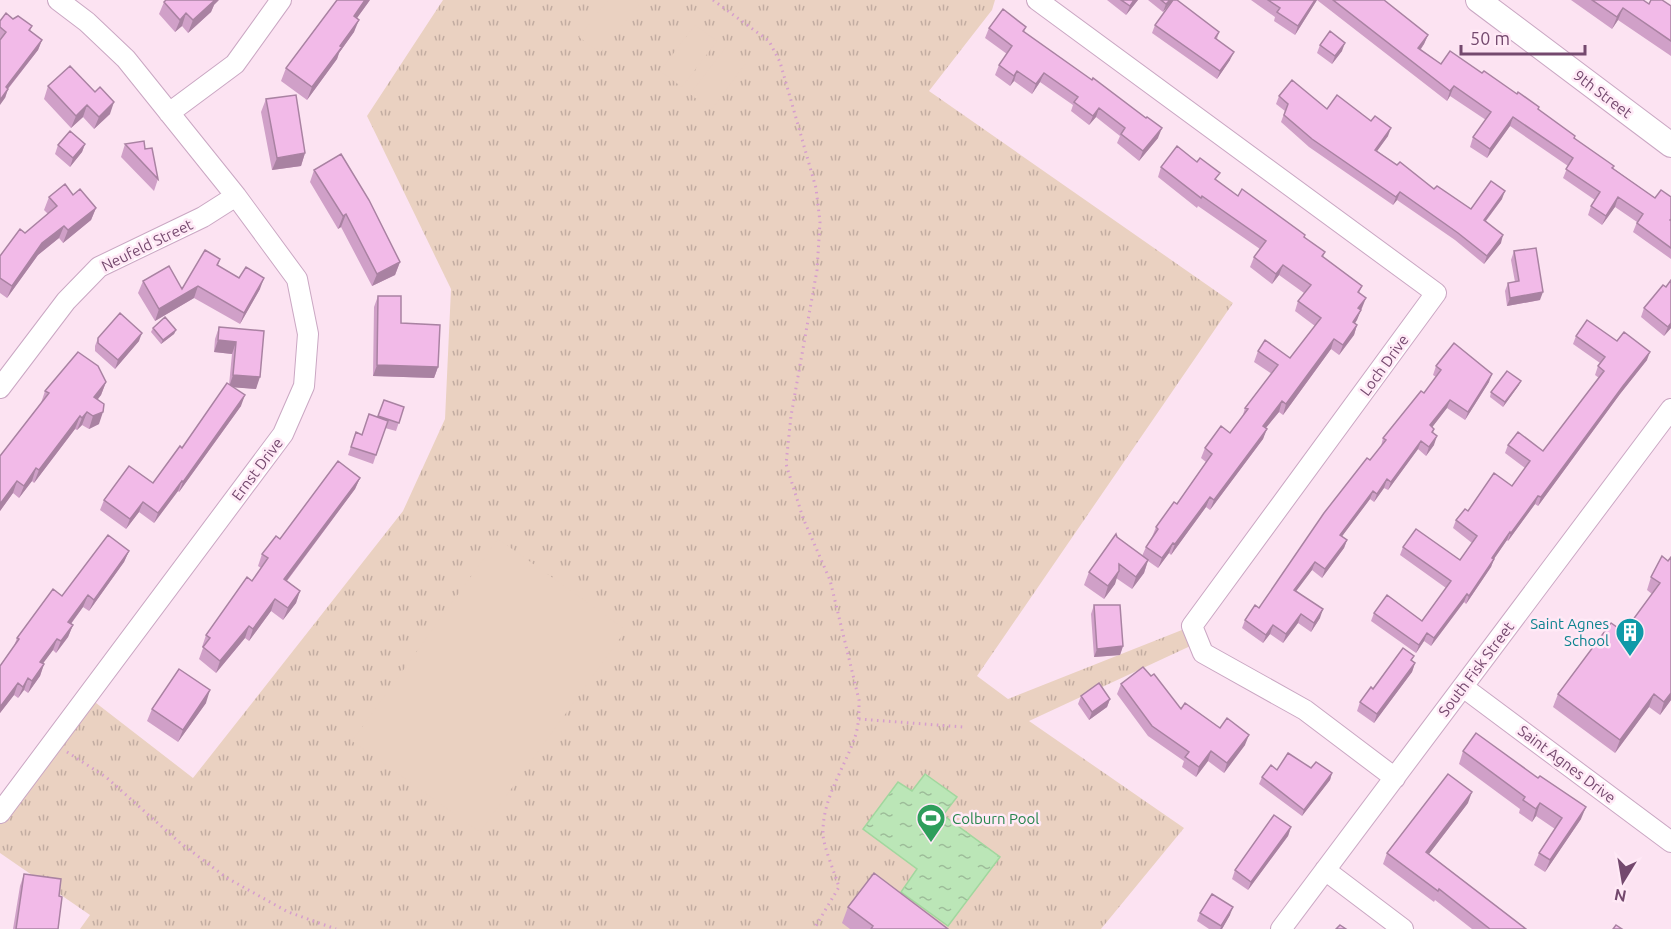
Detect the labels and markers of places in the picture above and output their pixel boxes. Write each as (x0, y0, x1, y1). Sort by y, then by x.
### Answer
place label: Saint Agnes School (1530, 615, 1609, 649)
building icon: Saint Agnes School (1614, 616, 1646, 658)
sports icon: Colburn Pool (915, 802, 947, 844)
place label: Colburn Pool (952, 810, 1039, 827)

